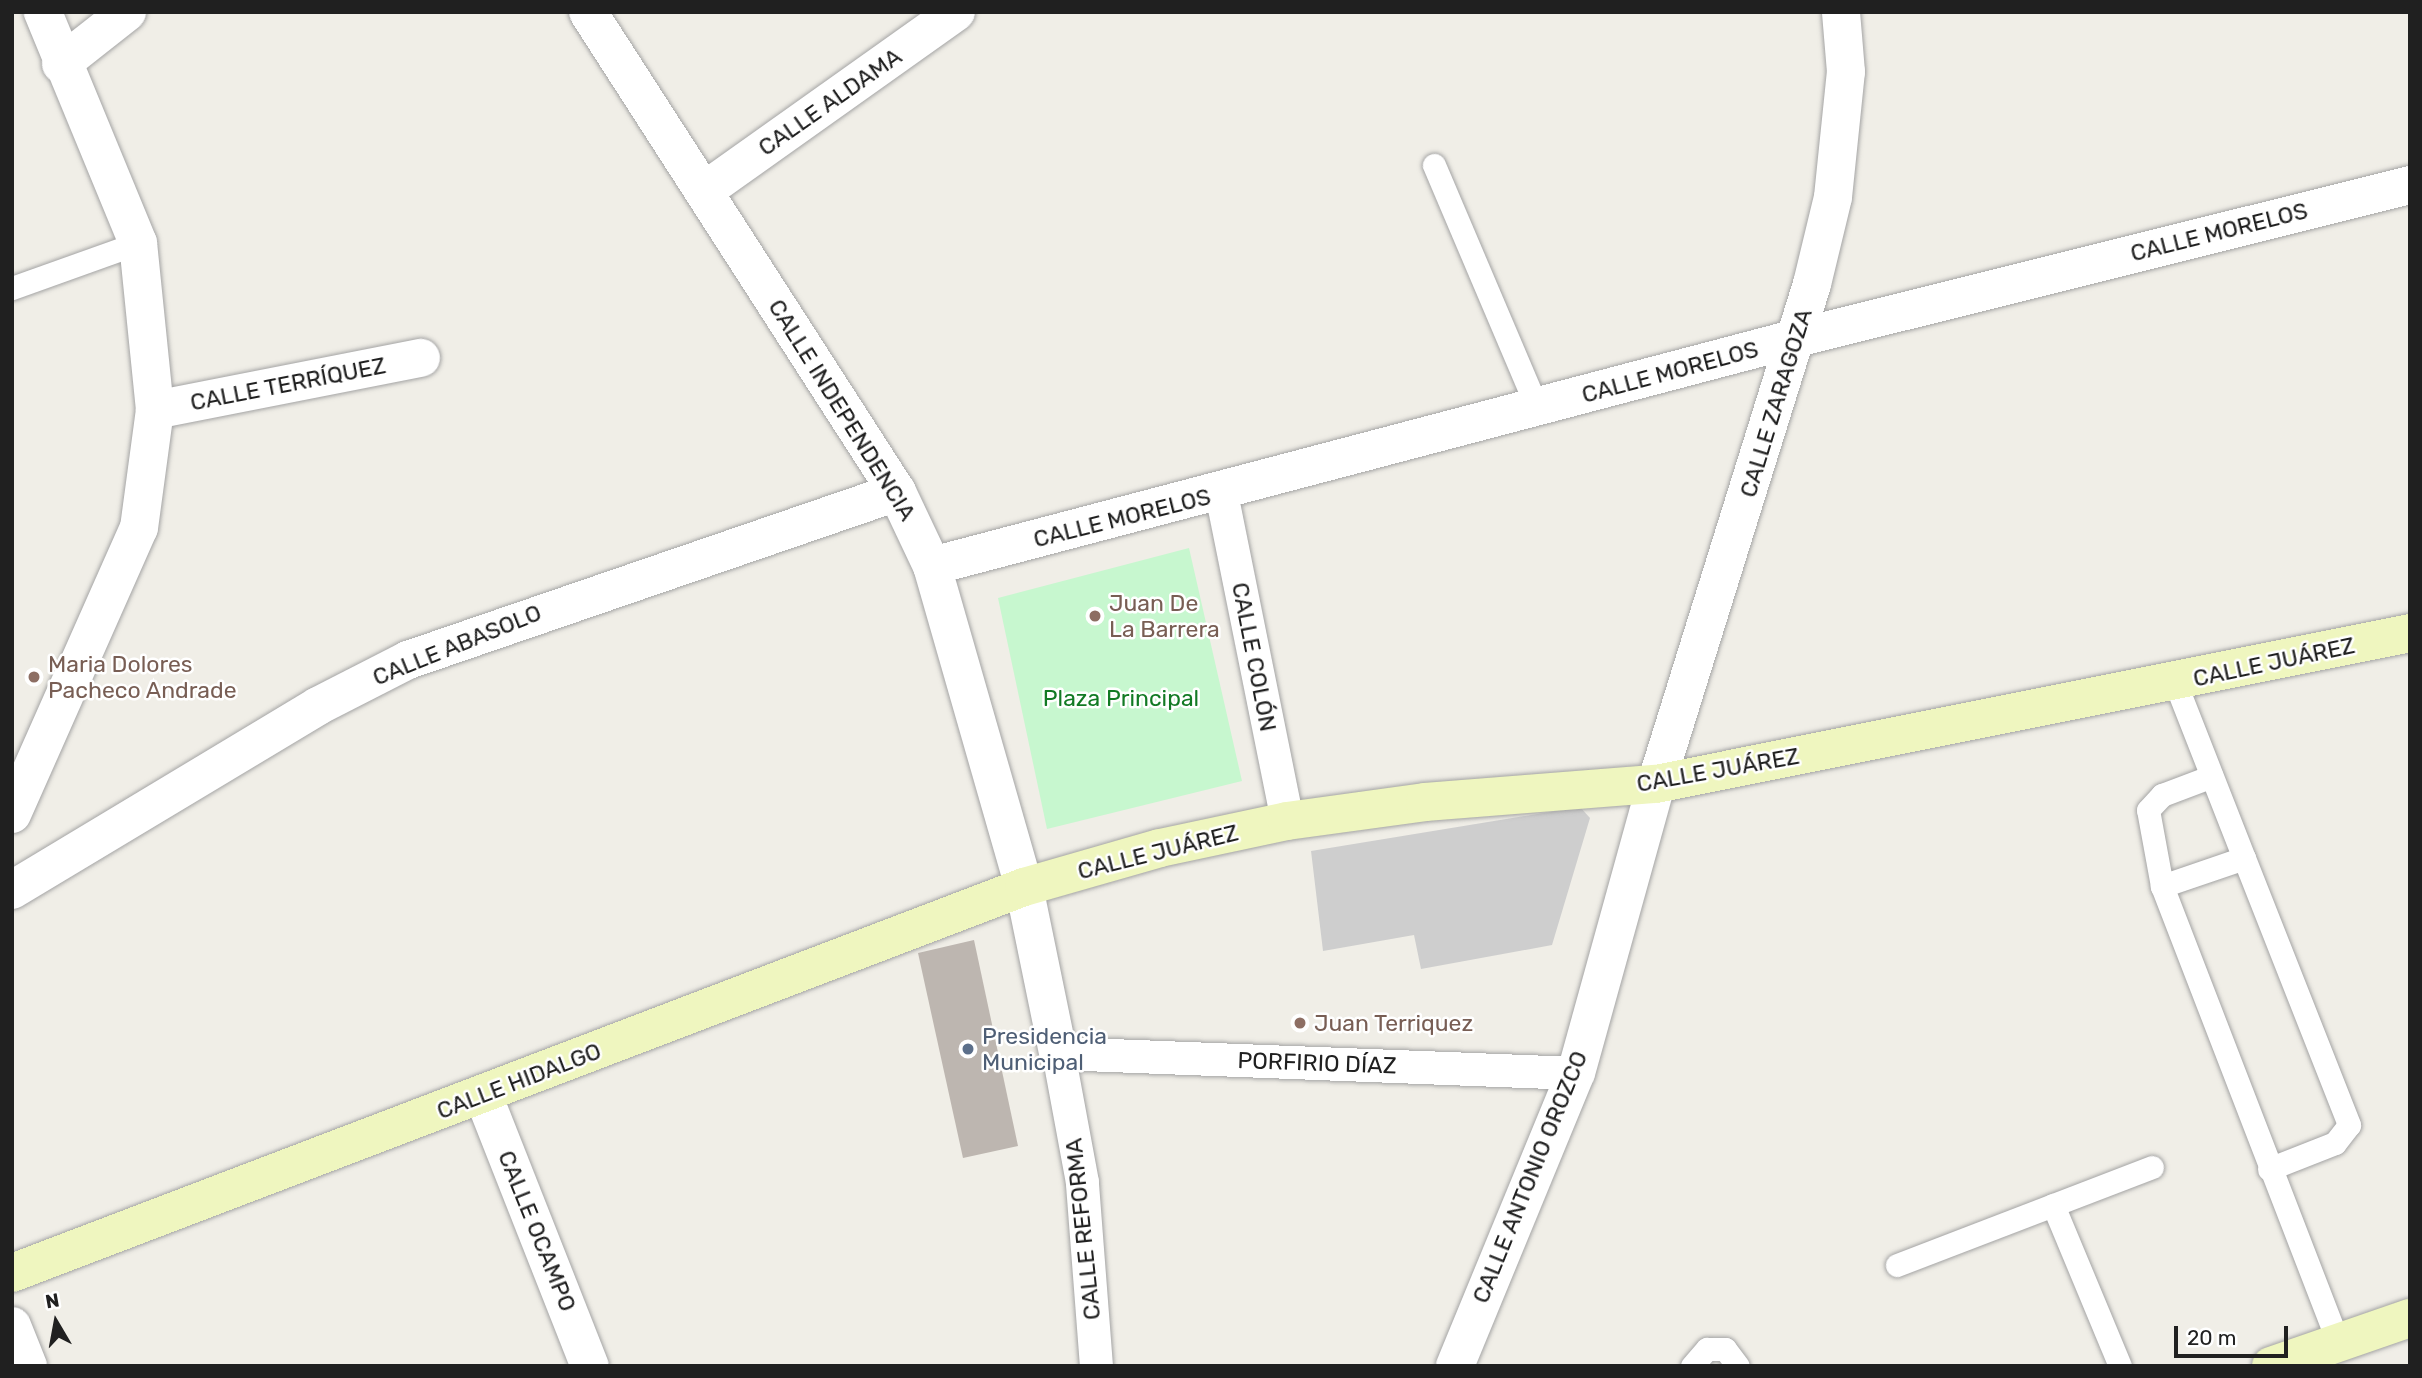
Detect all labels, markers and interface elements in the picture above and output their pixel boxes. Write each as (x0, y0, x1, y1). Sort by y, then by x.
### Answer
street label: CALLE ALDAMA (753, 42, 907, 162)
street label: CALLE MORELOS (2128, 197, 2310, 267)
street label: CALLE INDEPENDENCIA (763, 294, 921, 526)
street label: CALLE ZARAGOZA (1734, 305, 1818, 501)
street label: CALLE MORELOS (1579, 335, 1761, 409)
street label: CALLE TERRÍQUEZ (188, 351, 388, 417)
street label: CALLE MORELOS (1031, 483, 1213, 553)
street label: CALLE COLÓN (1226, 580, 1282, 734)
place label: Juan De La Barrera (1109, 589, 1220, 643)
street label: CALLE ABASOLO (368, 598, 546, 692)
marker: Juan De La Barrera (1087, 608, 1103, 624)
street label: CALLE JUÁREZ (2191, 631, 2357, 693)
place label: Maria Dolores Pacheco Andrade (48, 650, 237, 704)
marker: Maria Dolores Pacheco Andrade (26, 669, 42, 685)
park label: Plaza Principal (1043, 684, 1199, 712)
street label: CALLE JUÁREZ (1635, 742, 1801, 798)
street label: CALLE JUÁREZ (1075, 819, 1241, 885)
place label: Juan Terriquez (1314, 1009, 1474, 1037)
marker: Juan Terriquez (1292, 1015, 1308, 1031)
place label: Presidencia Municipal (982, 1022, 1107, 1076)
street label: CALLE HIDALGO (433, 1037, 605, 1125)
marker: Presidencia Municipal (960, 1041, 976, 1057)
street label: PORFIRIO DÍAZ (1237, 1046, 1397, 1080)
street label: CALLE ANTONIO OROZCO (1467, 1047, 1593, 1307)
street label: CALLE REFORMA (1060, 1137, 1106, 1321)
street label: CALLE OCAMPO (492, 1147, 582, 1315)
north arrow (21, 1287, 91, 1357)
text: N (44, 1288, 61, 1313)
scale bar (2177, 1312, 2291, 1356)
text: 20 m (2187, 1325, 2236, 1350)

